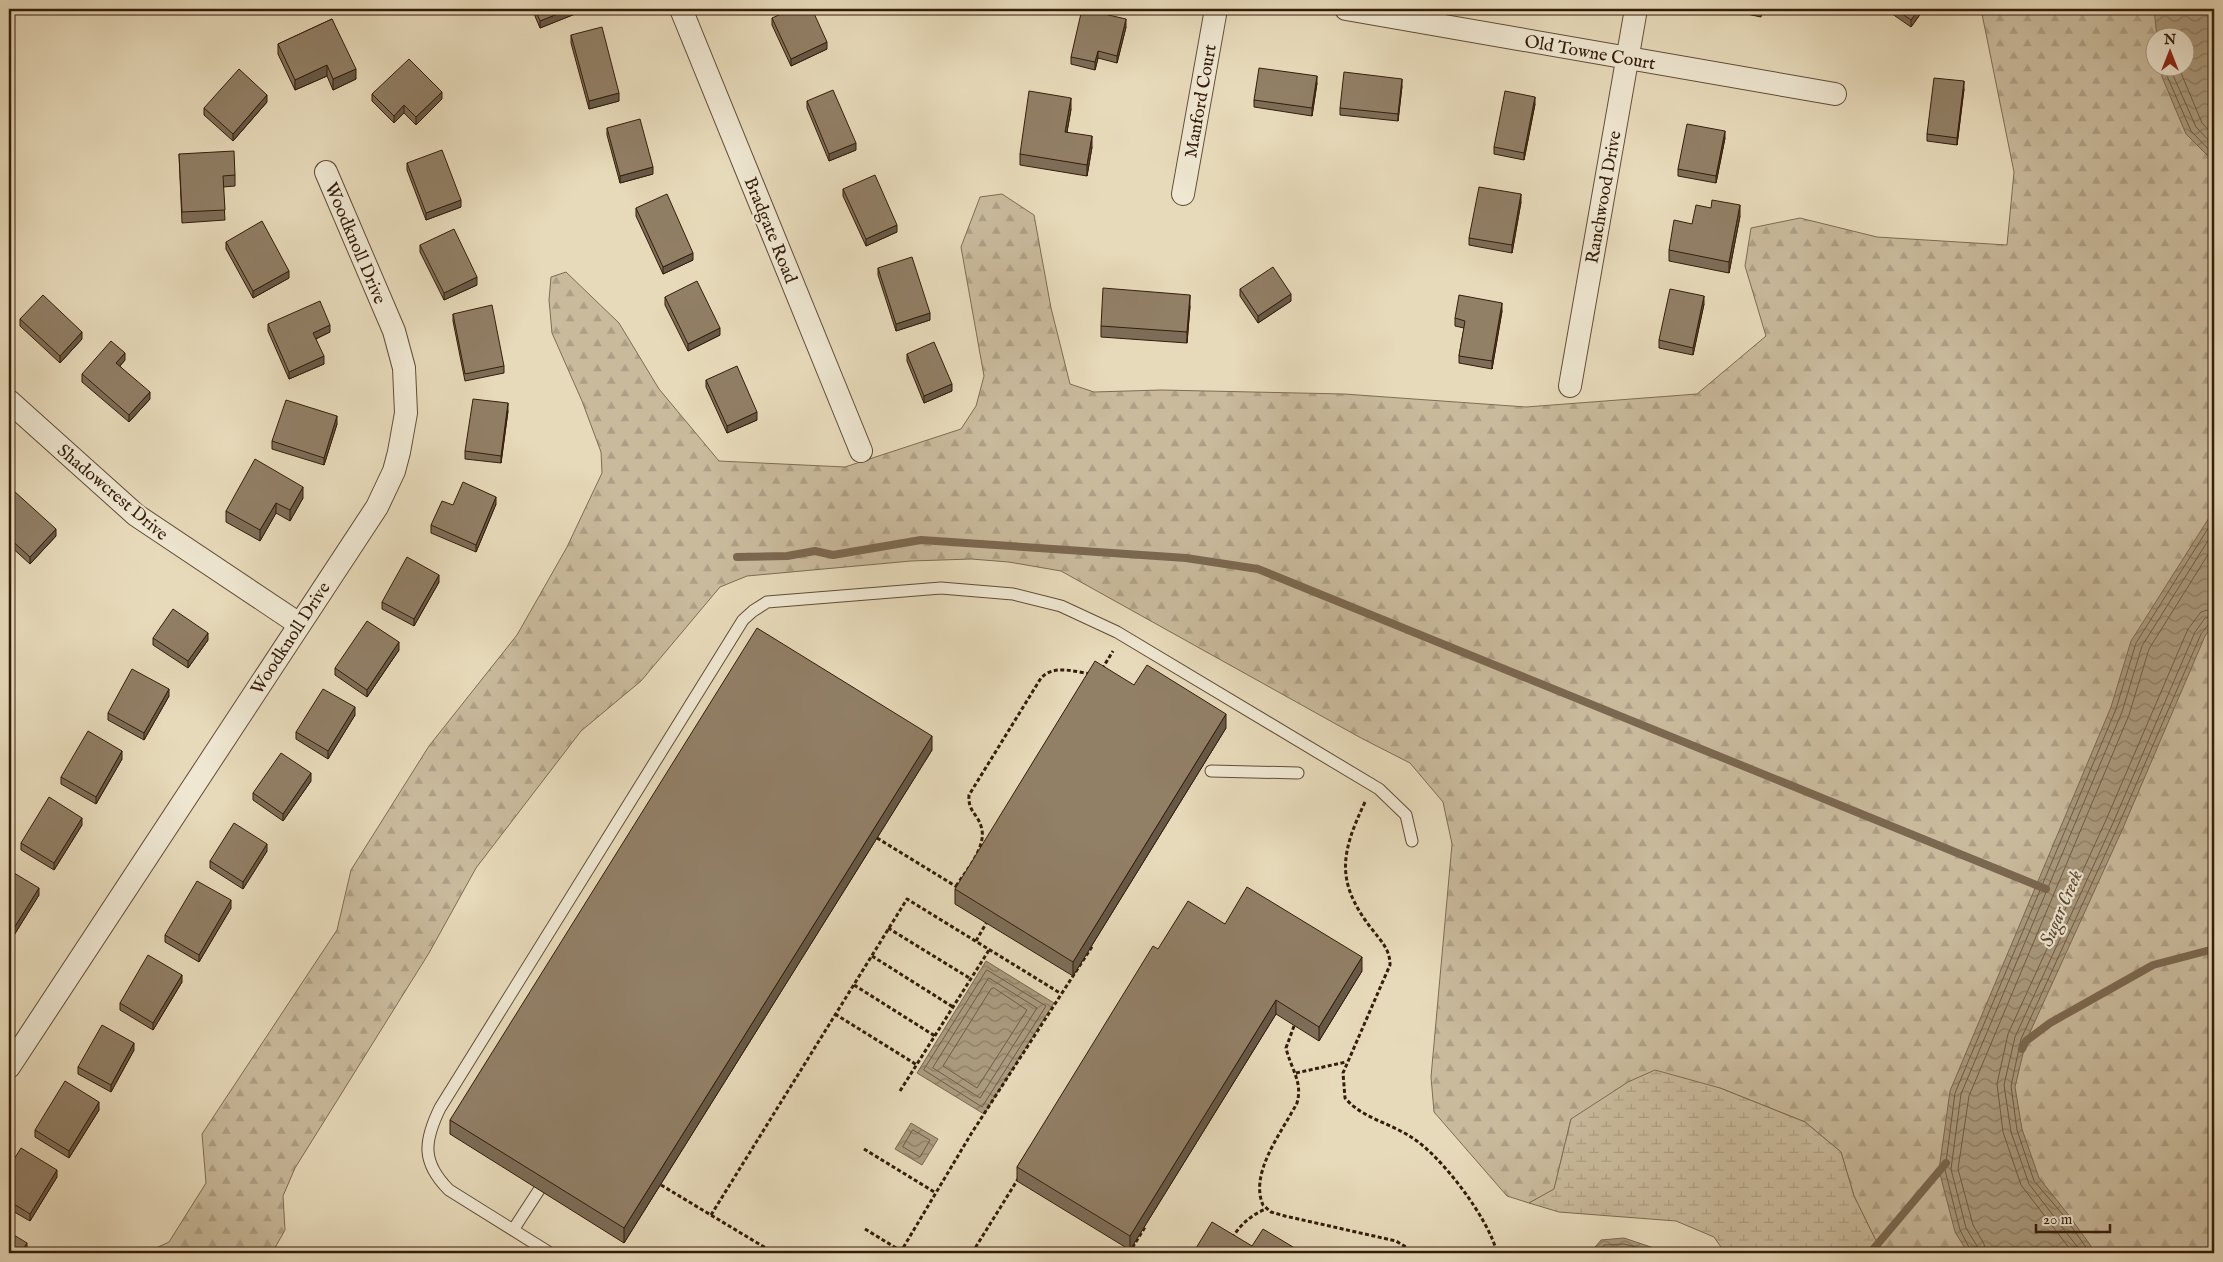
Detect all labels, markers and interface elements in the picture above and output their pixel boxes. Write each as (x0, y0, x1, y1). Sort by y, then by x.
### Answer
north arrow (2146, 28, 2196, 78)
street label: Old Towne Court (1522, 31, 1657, 76)
text: N (2163, 31, 2176, 49)
street label: Manford Court (1180, 43, 1223, 160)
street label: Ranchwood Drive (1581, 129, 1627, 266)
street label: Bradgate Road (738, 174, 801, 287)
street label: Woodknoll Drive (319, 179, 391, 308)
street label: Shadowcrest Drive (52, 440, 172, 546)
street label: Woodknoll Drive (246, 578, 336, 700)
water label: Sugar Creek (2035, 867, 2089, 950)
scale bar (2036, 1202, 2109, 1234)
text: 20 m (2043, 1210, 2073, 1229)

